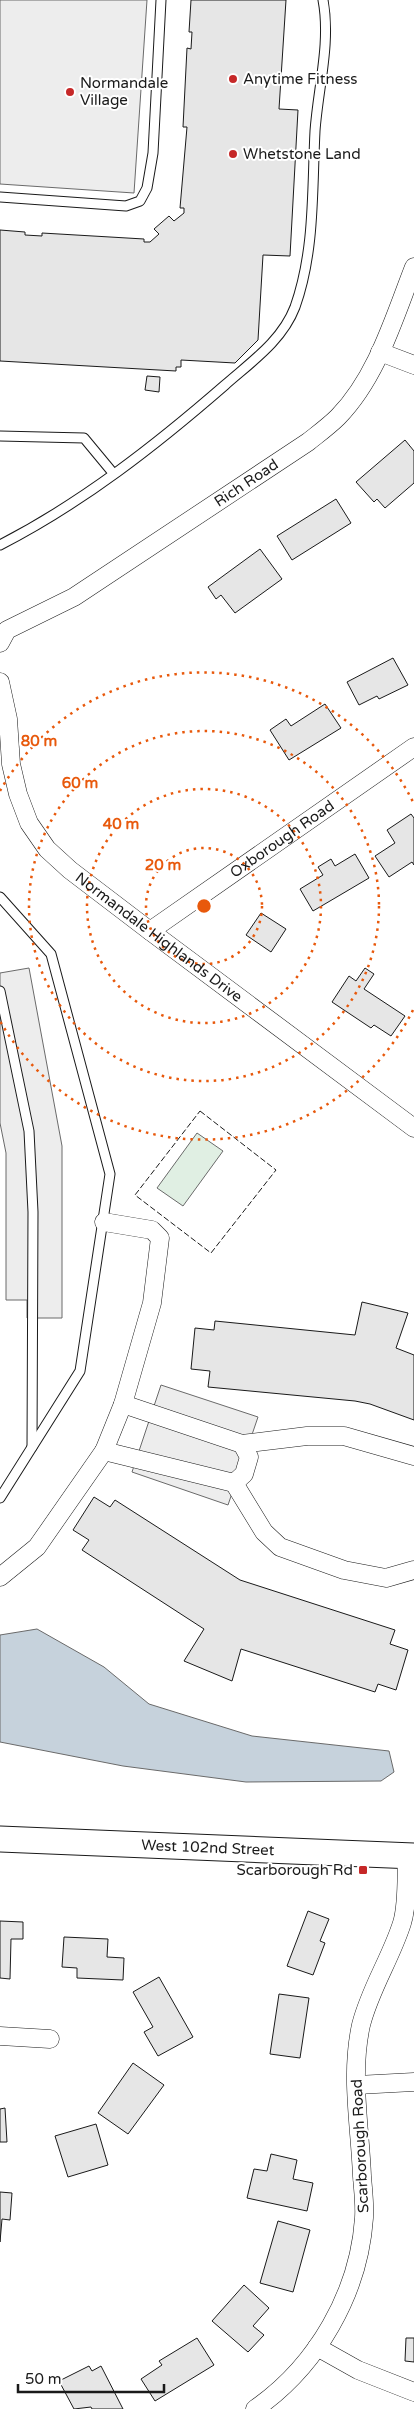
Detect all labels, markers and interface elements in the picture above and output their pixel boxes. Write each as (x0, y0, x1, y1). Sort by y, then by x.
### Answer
place label: Anytime Fitness (243, 70, 358, 88)
marker: Anytime Fitness (227, 73, 239, 85)
place label: Normandale Village (80, 74, 168, 109)
marker: Normandale Village (64, 86, 76, 98)
place label: Whetstone Land (243, 145, 361, 163)
marker: Whetstone Land (227, 148, 239, 160)
street label: Rich Road (211, 455, 282, 511)
text: 80 m (21, 732, 57, 750)
text: 60 m (62, 774, 98, 792)
street label: Oxborough Road (227, 796, 338, 881)
text: 40 m (103, 815, 139, 833)
text: 20 m (145, 856, 181, 874)
street label: Normandale Highlands Drive (72, 868, 246, 1006)
centre of rings (195, 897, 213, 915)
street label: West 102nd Street (141, 1836, 275, 1859)
place label: Scarborough Rd (237, 1861, 353, 1879)
marker: Scarborough Rd (357, 1864, 369, 1876)
street label: Scarborough Road (348, 2079, 372, 2213)
scale bar (18, 2362, 164, 2394)
text: 50 m (25, 2370, 62, 2388)

